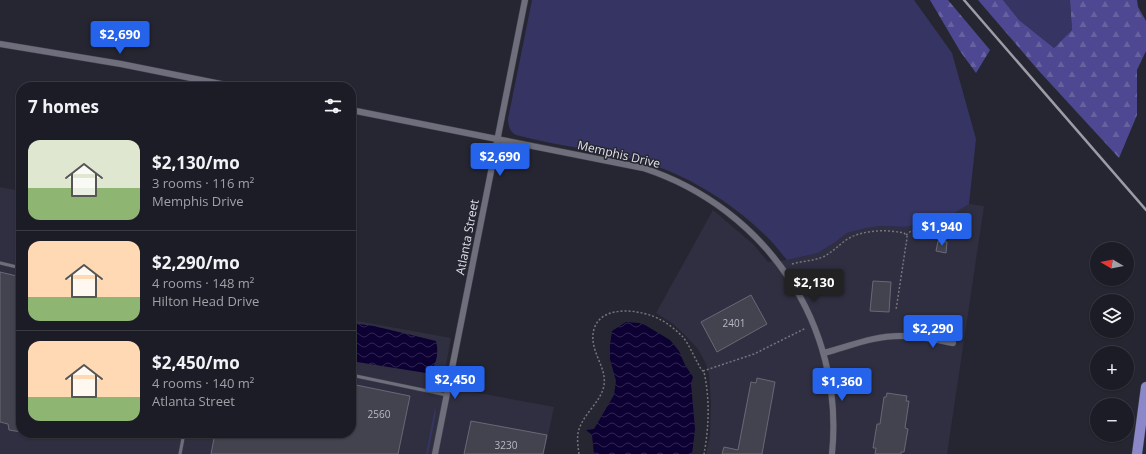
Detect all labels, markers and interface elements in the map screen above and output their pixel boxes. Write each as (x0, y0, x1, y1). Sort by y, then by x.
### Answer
pin: $2,690 (87, 21, 153, 55)
text: $2,690 (100, 25, 140, 43)
text: 7 homes (28, 95, 99, 118)
icon: filters (322, 95, 344, 117)
street label: Memphis Drive (576, 136, 662, 172)
pin: $2,690 (467, 143, 533, 177)
text: $2,690 (480, 147, 520, 165)
text: $2,130/mo (152, 151, 240, 174)
icon: home (60, 156, 108, 204)
text: 3 rooms · 116 m² (152, 174, 254, 192)
text: Memphis Drive (152, 192, 244, 210)
street label: Atlanta Street (451, 198, 483, 276)
pin: $1,940 (909, 213, 975, 247)
text: $1,940 (922, 217, 962, 235)
north arrow (1090, 242, 1134, 286)
map controls (1090, 242, 1134, 442)
text: $2,290/mo (152, 251, 240, 274)
icon: home (60, 257, 108, 305)
pin: $2,130 (781, 269, 847, 303)
text: $2,130 (794, 273, 834, 291)
text: 4 rooms · 148 m² (152, 274, 254, 292)
text: Hilton Head Drive (152, 292, 259, 310)
button: layers (1090, 294, 1134, 338)
pin: $2,290 (900, 315, 966, 349)
house number: 2401 (723, 316, 745, 330)
text: $2,290 (913, 319, 953, 337)
button: + (1090, 346, 1134, 390)
text: $2,450/mo (152, 351, 240, 374)
icon: home (60, 357, 108, 405)
pin: $2,450 (422, 366, 488, 400)
pin: $1,360 (809, 368, 875, 402)
text: $2,450 (435, 370, 475, 388)
text: $1,360 (822, 372, 862, 390)
text: 4 rooms · 140 m² (152, 374, 254, 392)
text: Atlanta Street (152, 392, 235, 410)
button: − (1090, 398, 1134, 442)
house number: 2560 (368, 407, 391, 421)
house number: 3230 (495, 438, 518, 452)

